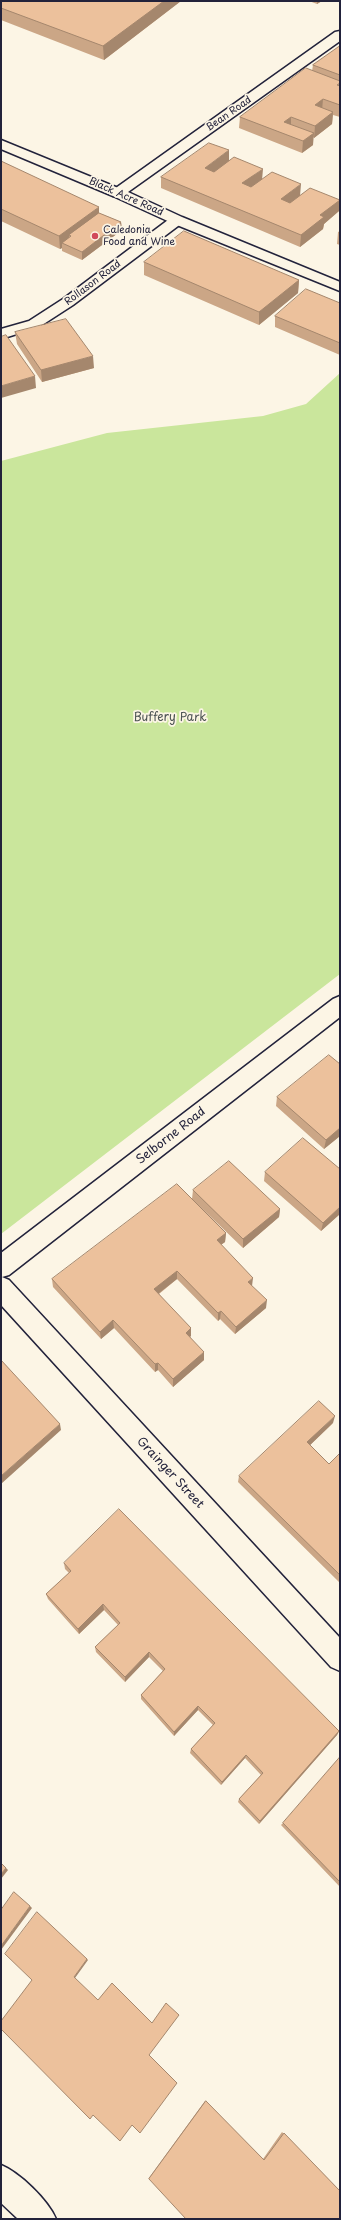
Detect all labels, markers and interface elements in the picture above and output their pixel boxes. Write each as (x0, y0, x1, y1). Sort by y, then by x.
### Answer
street label: Bean Road (204, 94, 254, 134)
street label: Black Acre Road (87, 175, 165, 219)
place label: Caledonia Food and Wine (103, 224, 175, 248)
marker: Caledonia Food and Wine (90, 231, 100, 241)
street label: Rollason Road (63, 258, 123, 308)
park label: Buffery Park (133, 711, 207, 725)
street label: Selborne Road (134, 1105, 208, 1167)
street label: Grainger Street (133, 1434, 207, 1512)

